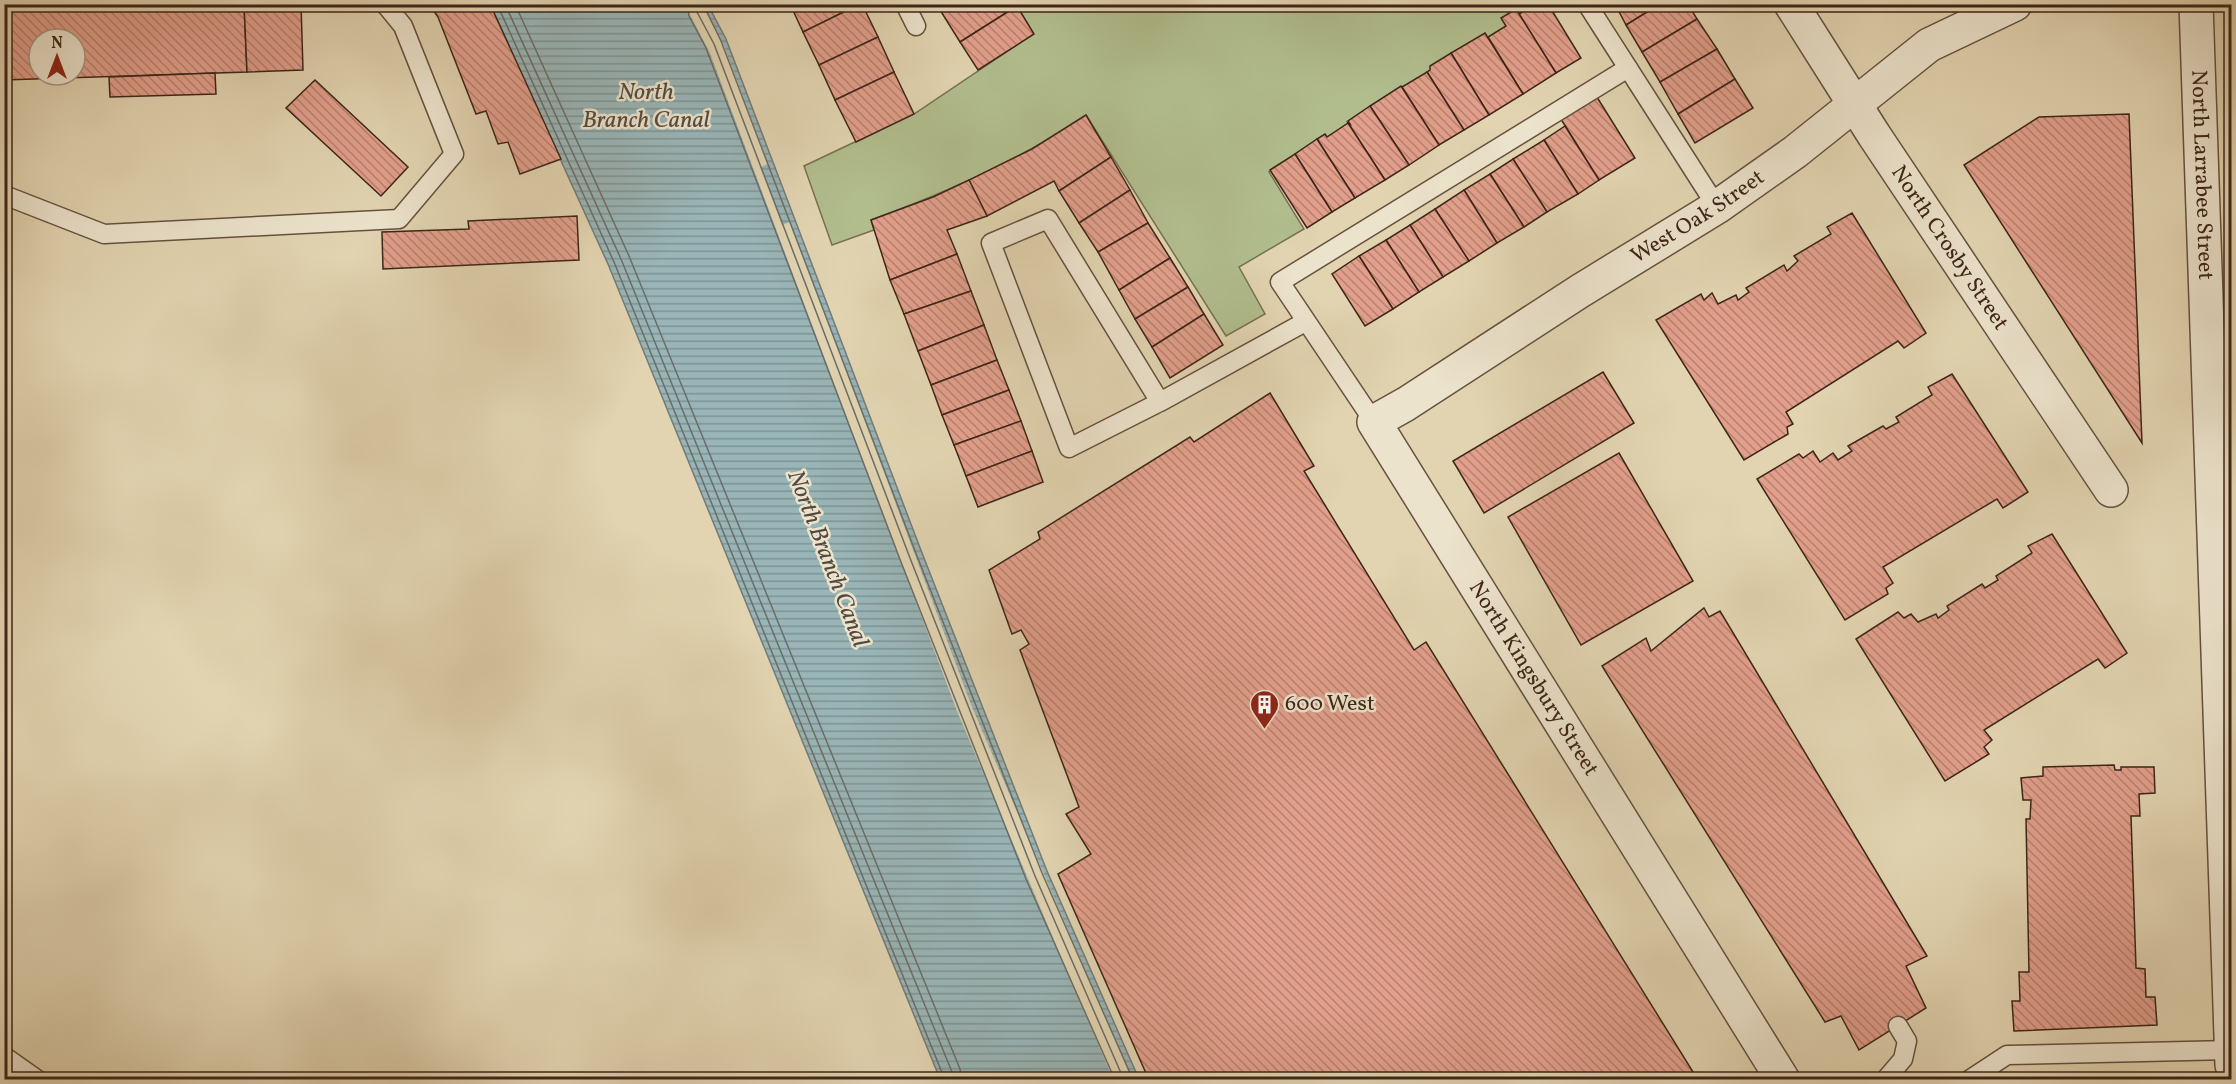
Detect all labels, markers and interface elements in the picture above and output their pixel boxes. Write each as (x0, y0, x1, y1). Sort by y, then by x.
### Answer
north arrow (27, 27, 87, 87)
text: N (51, 33, 63, 55)
street label: North Larrabee Street (2183, 69, 2221, 281)
water label: North Branch Canal (582, 76, 710, 138)
street label: North Crosby Street (1883, 159, 2016, 337)
street label: West Oak Street (1625, 162, 1771, 272)
water label: North Branch Canal (778, 466, 876, 652)
street label: North Kingsbury Street (1460, 575, 1606, 783)
building icon: 600 West (1248, 688, 1280, 730)
place label: 600 West (1285, 689, 1375, 720)

